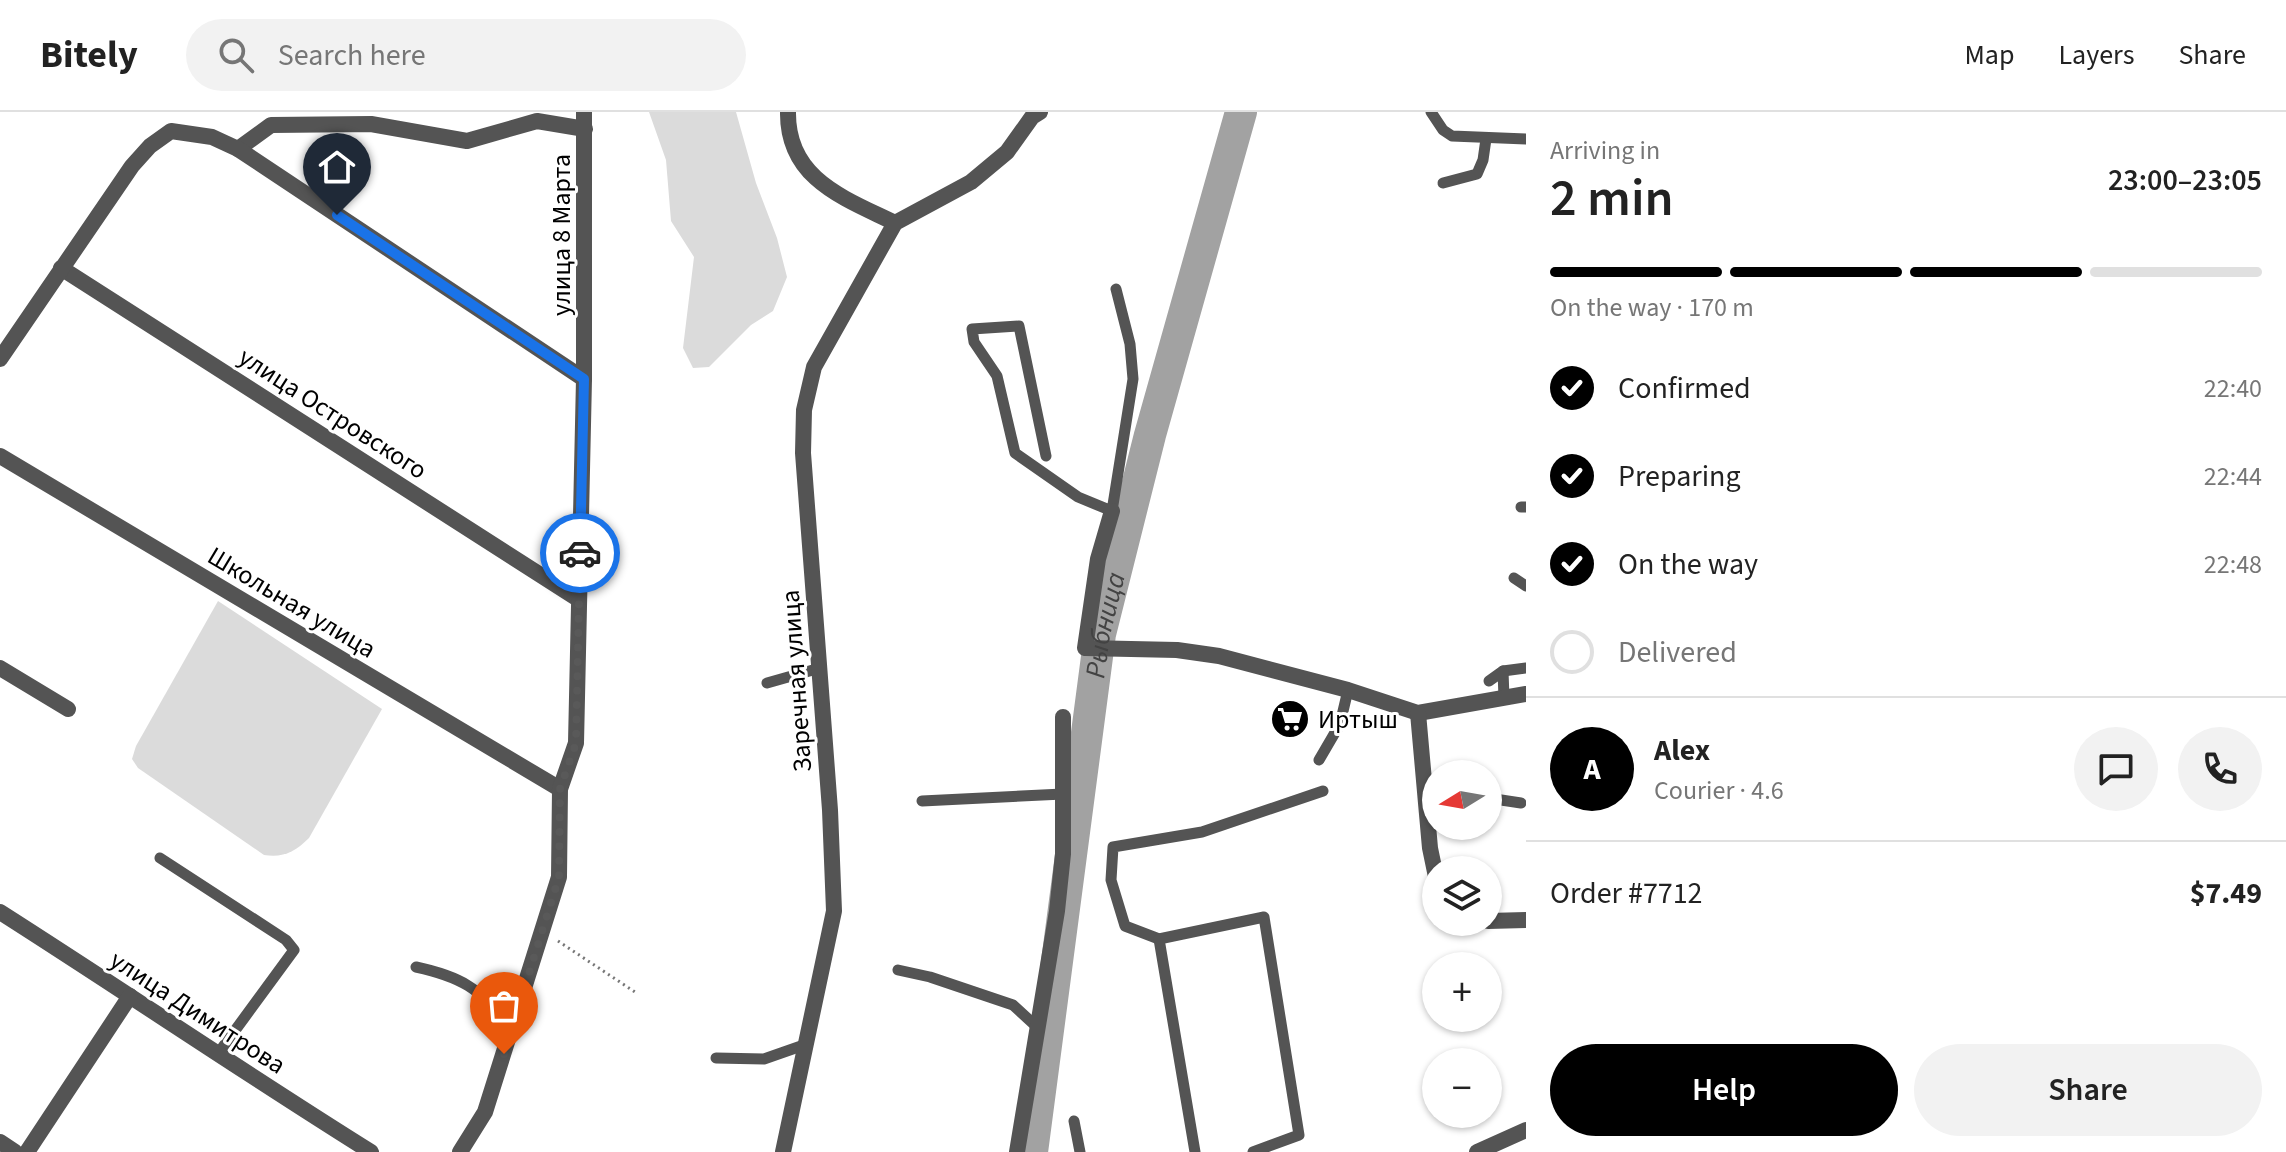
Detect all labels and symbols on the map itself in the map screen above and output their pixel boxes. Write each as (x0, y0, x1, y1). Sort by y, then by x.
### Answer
pin (303, 133, 371, 215)
street label: улица 8 Марта (543, 154, 580, 316)
street label: улица Островского (231, 339, 434, 488)
courier (540, 513, 620, 593)
street label: Школьная улица (201, 538, 383, 667)
water label: Рыбница (1075, 568, 1136, 681)
street label: Заречная улица (772, 589, 821, 773)
supermarket icon: Иртыш (1269, 698, 1311, 740)
place label: Иртыш (1318, 701, 1398, 738)
north arrow (1422, 760, 1502, 840)
street label: улица Димитрова (103, 942, 293, 1083)
pin (470, 972, 538, 1054)

